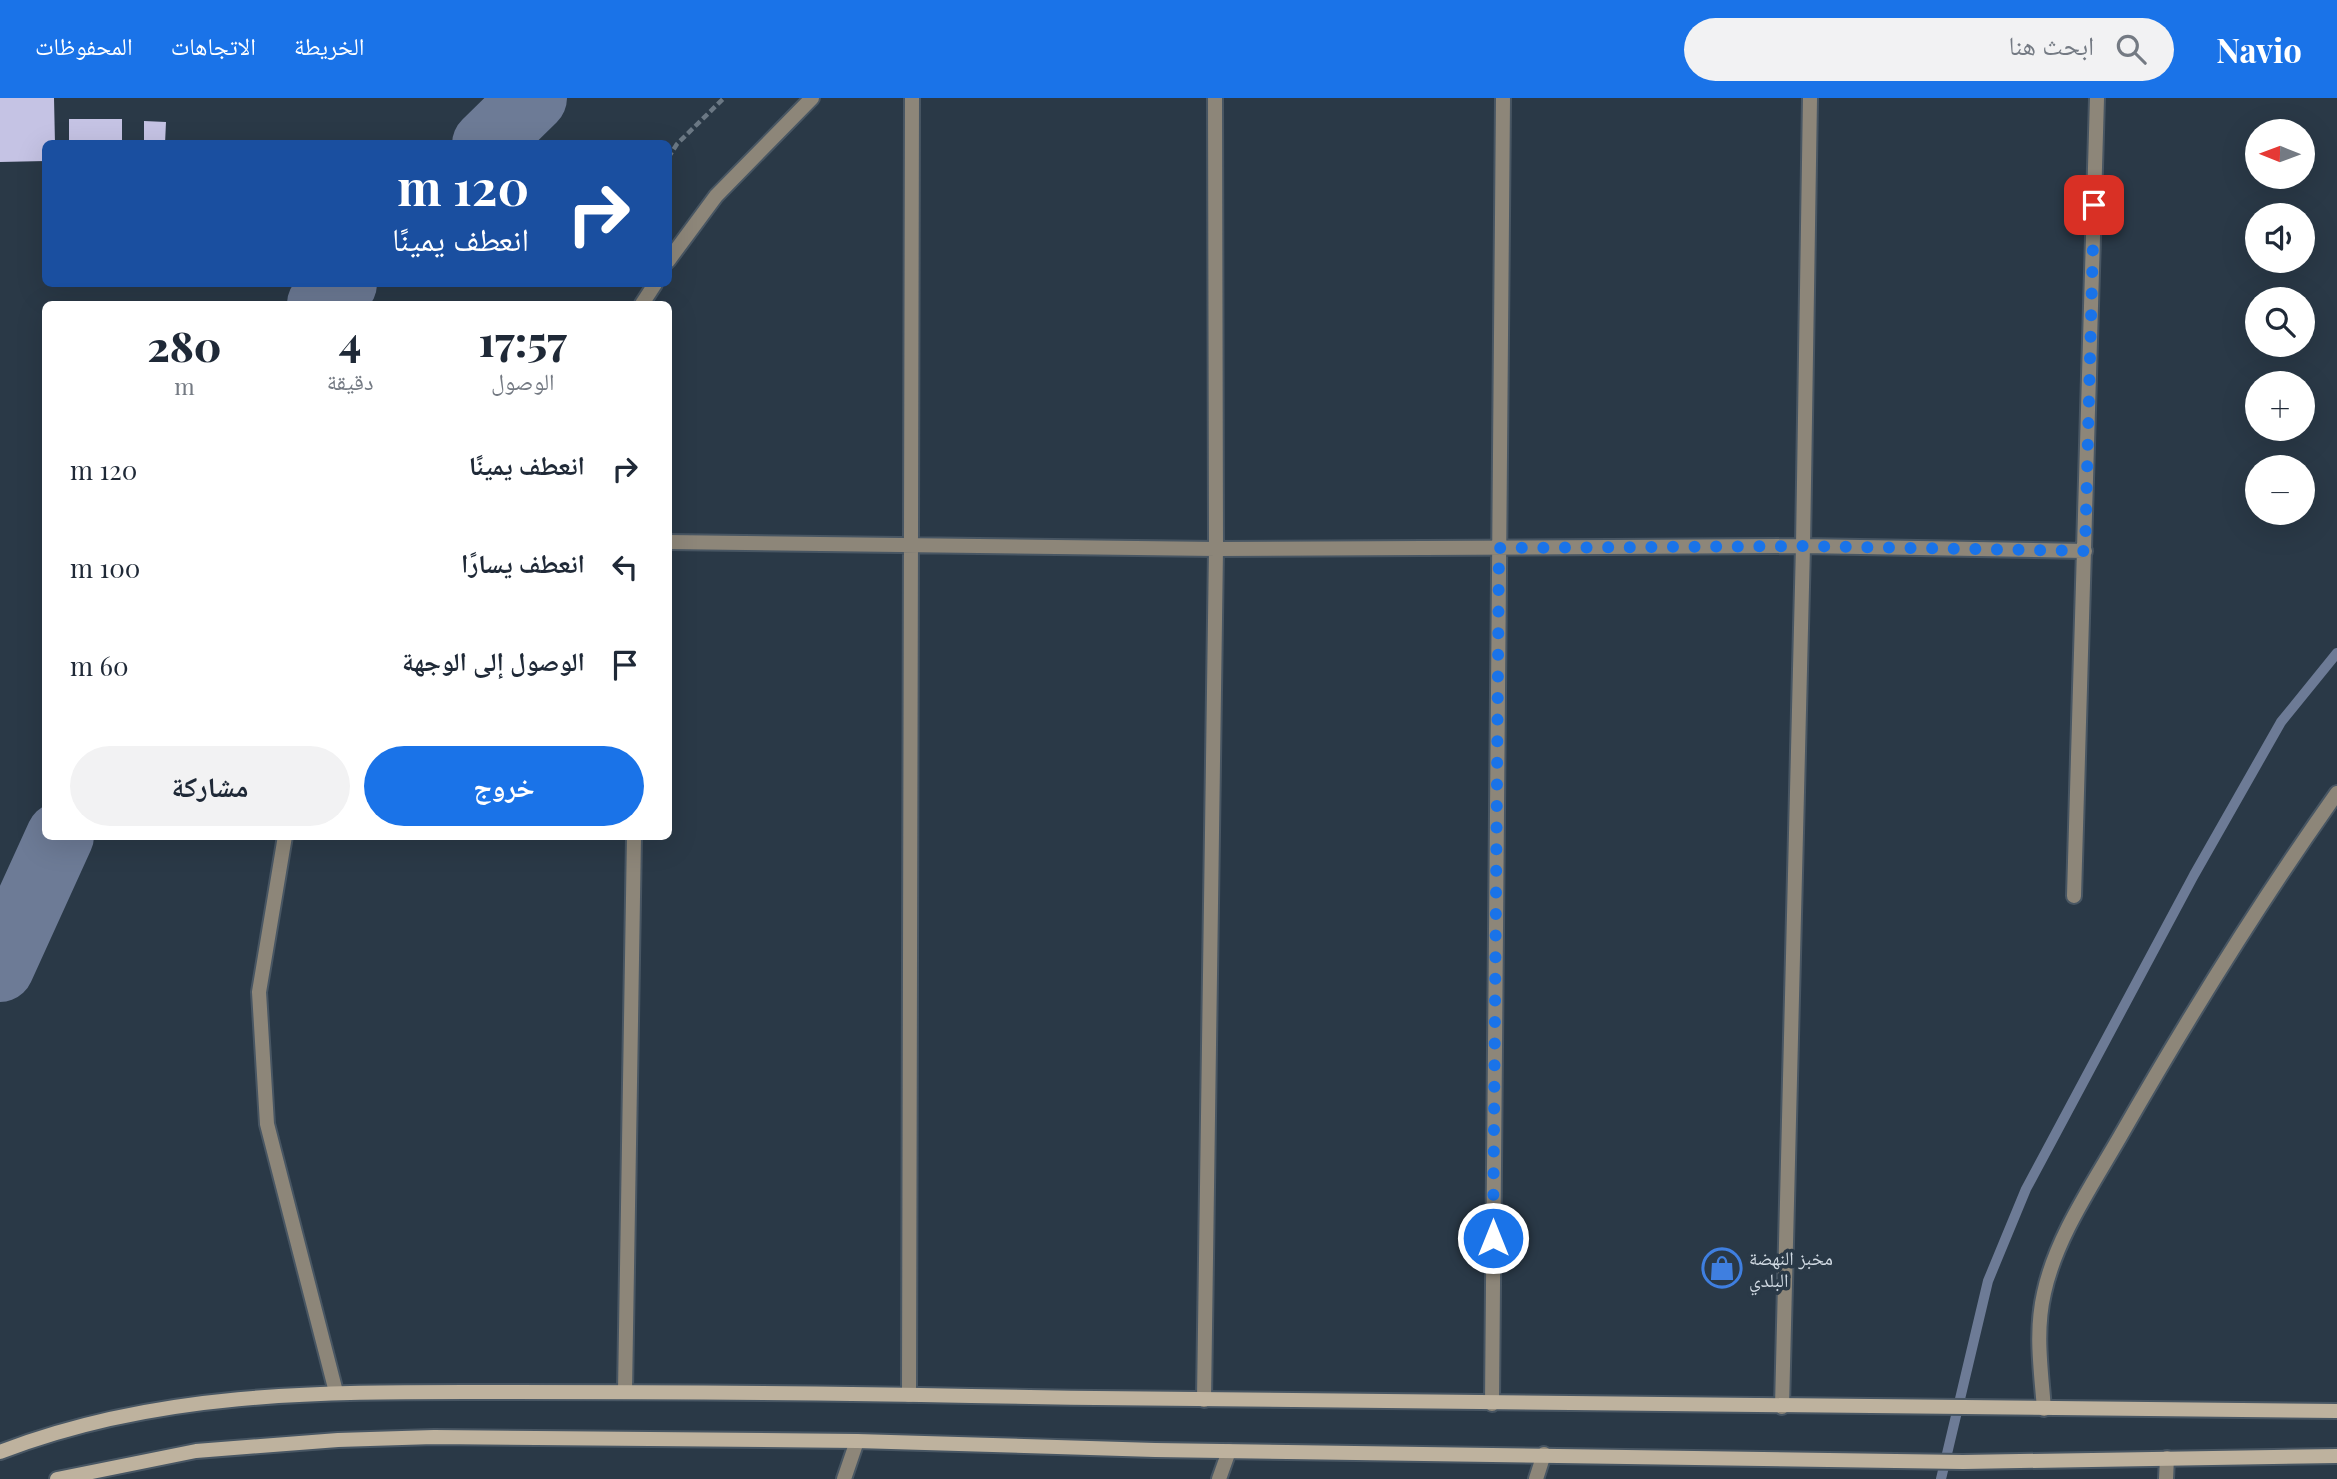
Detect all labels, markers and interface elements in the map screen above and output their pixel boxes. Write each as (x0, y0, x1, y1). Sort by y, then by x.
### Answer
search box (1684, 18, 2174, 81)
text: ابحث هنا (2009, 27, 2094, 62)
text: Navio (2216, 27, 2302, 71)
text: المحفوظات (35, 29, 133, 61)
text: الاتجاهات (171, 29, 256, 61)
text: الخريطة (294, 29, 365, 61)
icon: search (2112, 30, 2150, 68)
north arrow (2245, 119, 2315, 189)
map controls (2245, 119, 2315, 525)
text: 120 m (397, 153, 529, 218)
icon: right (553, 168, 644, 259)
pin (2064, 175, 2124, 235)
icon: arrive (2075, 186, 2113, 224)
button: sound (2245, 203, 2315, 273)
text: انعطف يمينًا (392, 216, 529, 259)
button: search (2245, 287, 2315, 357)
text: 4 (339, 312, 361, 368)
text: 17:57 (479, 312, 567, 368)
text: 280 (147, 317, 222, 373)
text: دقيقة (327, 365, 373, 396)
text: الوصول (491, 365, 555, 396)
text: m (174, 370, 195, 401)
button: + (2245, 371, 2315, 441)
text: انعطف يمينًا (469, 447, 585, 482)
icon: right (606, 450, 644, 488)
text: 120 m (70, 452, 137, 487)
button: − (2245, 455, 2315, 525)
text: انعطف يسارًا (461, 545, 585, 580)
icon: left (606, 548, 644, 586)
text: 100 m (70, 550, 140, 585)
text: الوصول إلى الوجهة (402, 643, 585, 678)
icon: arrive (606, 646, 644, 684)
text: 60 m (70, 648, 129, 683)
button: مشاركة (70, 746, 350, 826)
button: خروج (364, 746, 644, 826)
position arrow (1456, 1201, 1530, 1275)
place label: مخبز النهضة البلدي (1749, 1244, 1833, 1296)
shop icon: مخبز النهضة البلدي (1701, 1247, 1743, 1289)

